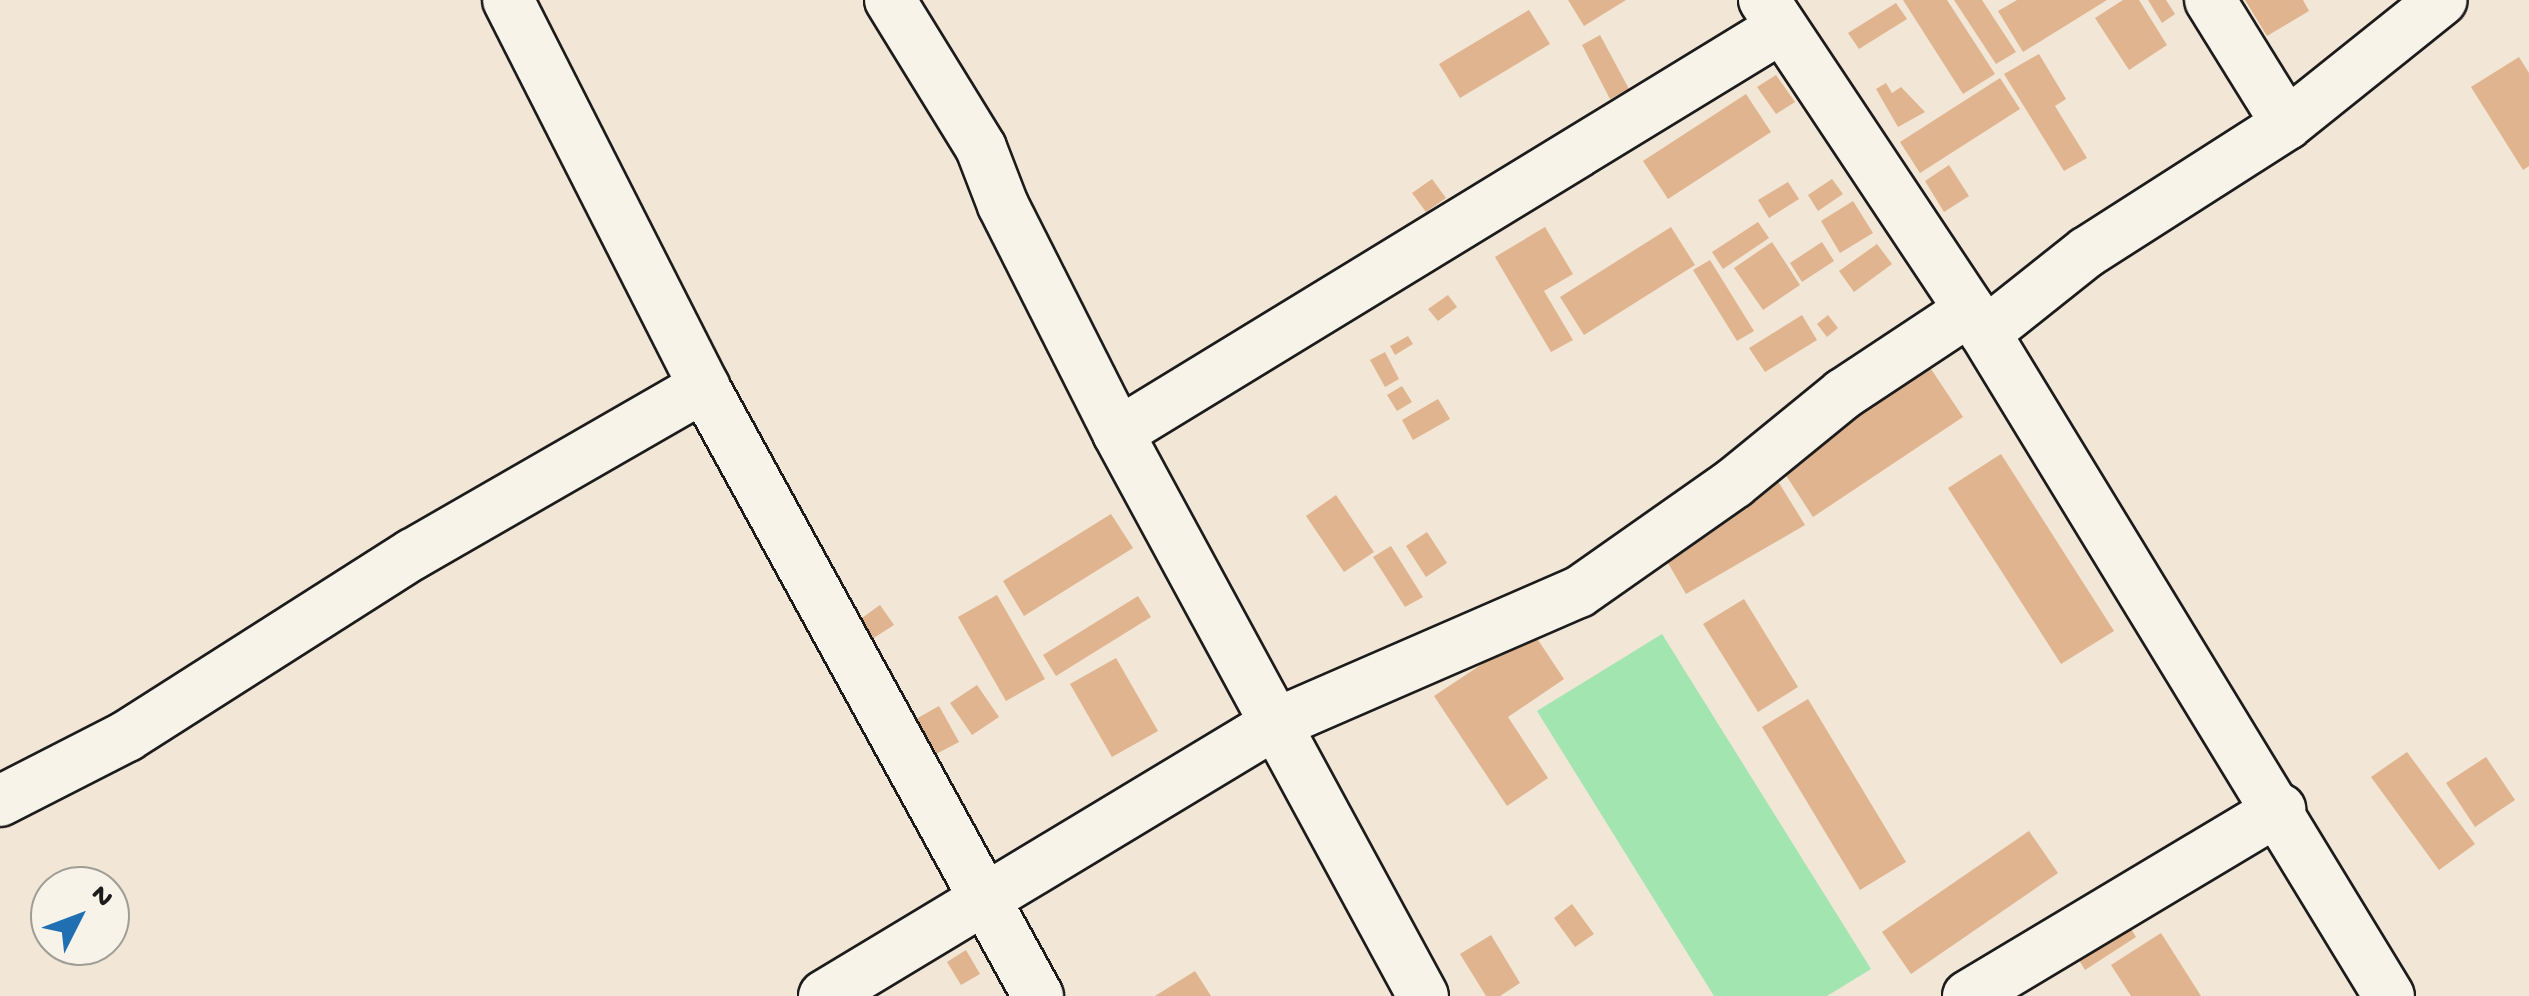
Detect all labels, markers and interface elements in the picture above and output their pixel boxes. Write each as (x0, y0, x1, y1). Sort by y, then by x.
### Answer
north arrow (30, 866, 130, 966)
text: N (83, 879, 120, 915)

